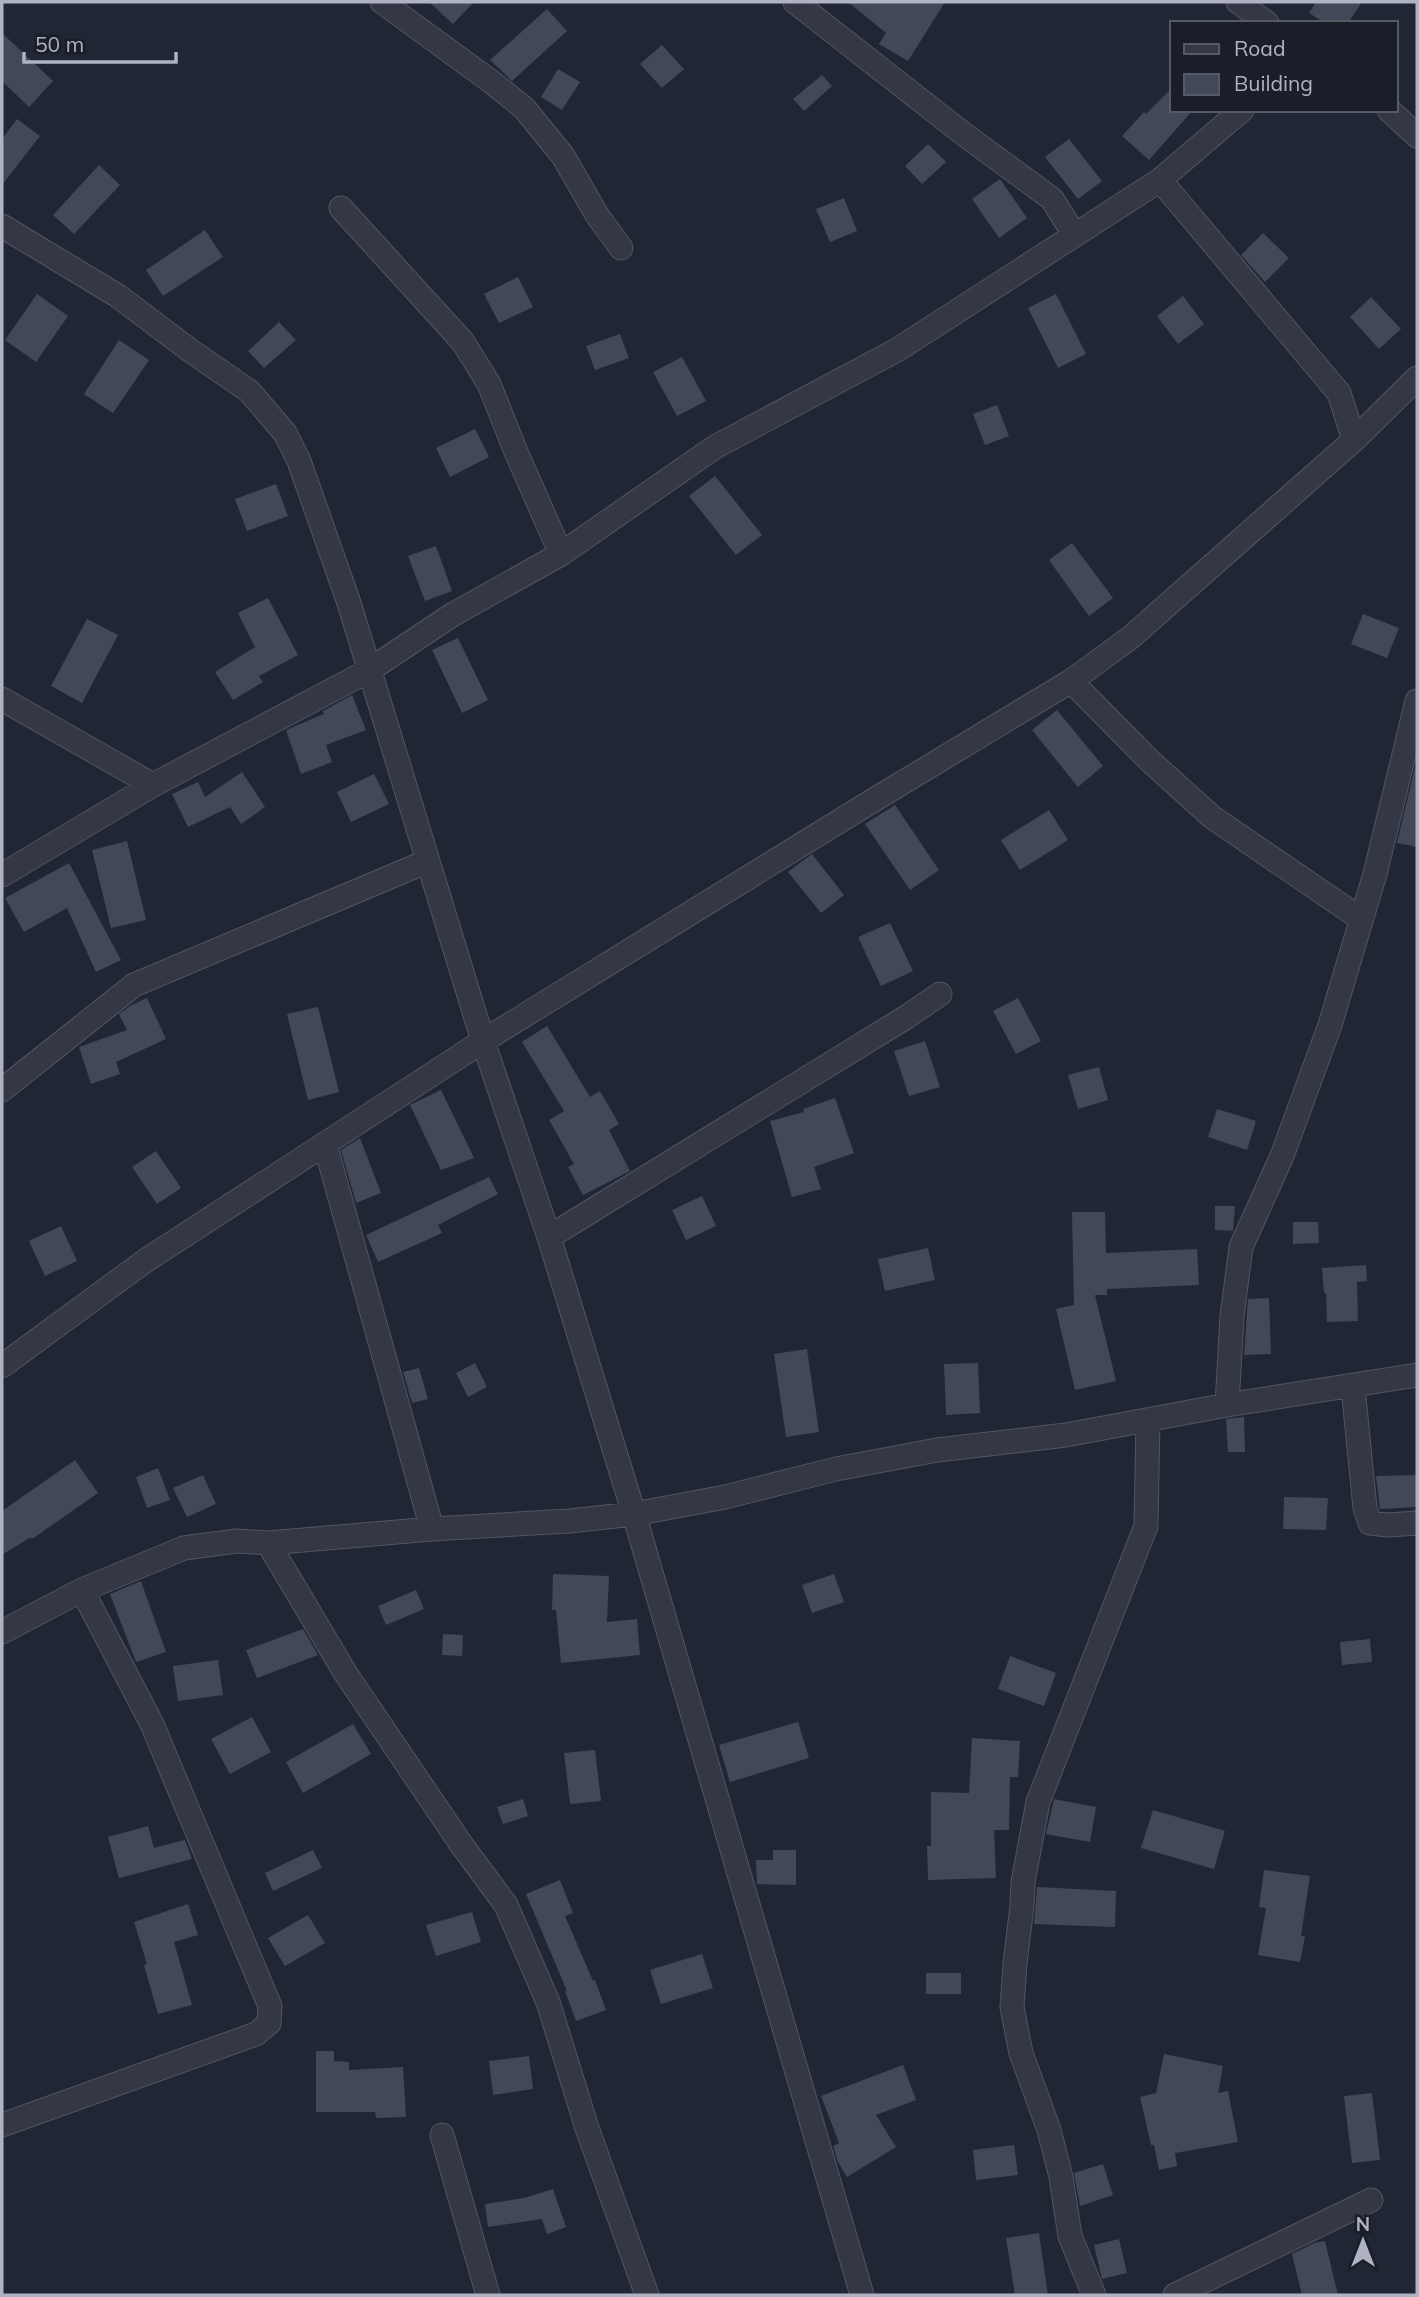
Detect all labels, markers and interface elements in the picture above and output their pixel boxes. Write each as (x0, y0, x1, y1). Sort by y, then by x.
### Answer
scale bar (24, 21, 177, 65)
legend (1170, 21, 1398, 112)
text: 50 m (35, 31, 84, 57)
text: Road (1234, 35, 1285, 61)
text: Building (1234, 70, 1313, 96)
north arrow (1328, 2206, 1398, 2276)
text: N (1356, 2212, 1370, 2236)

